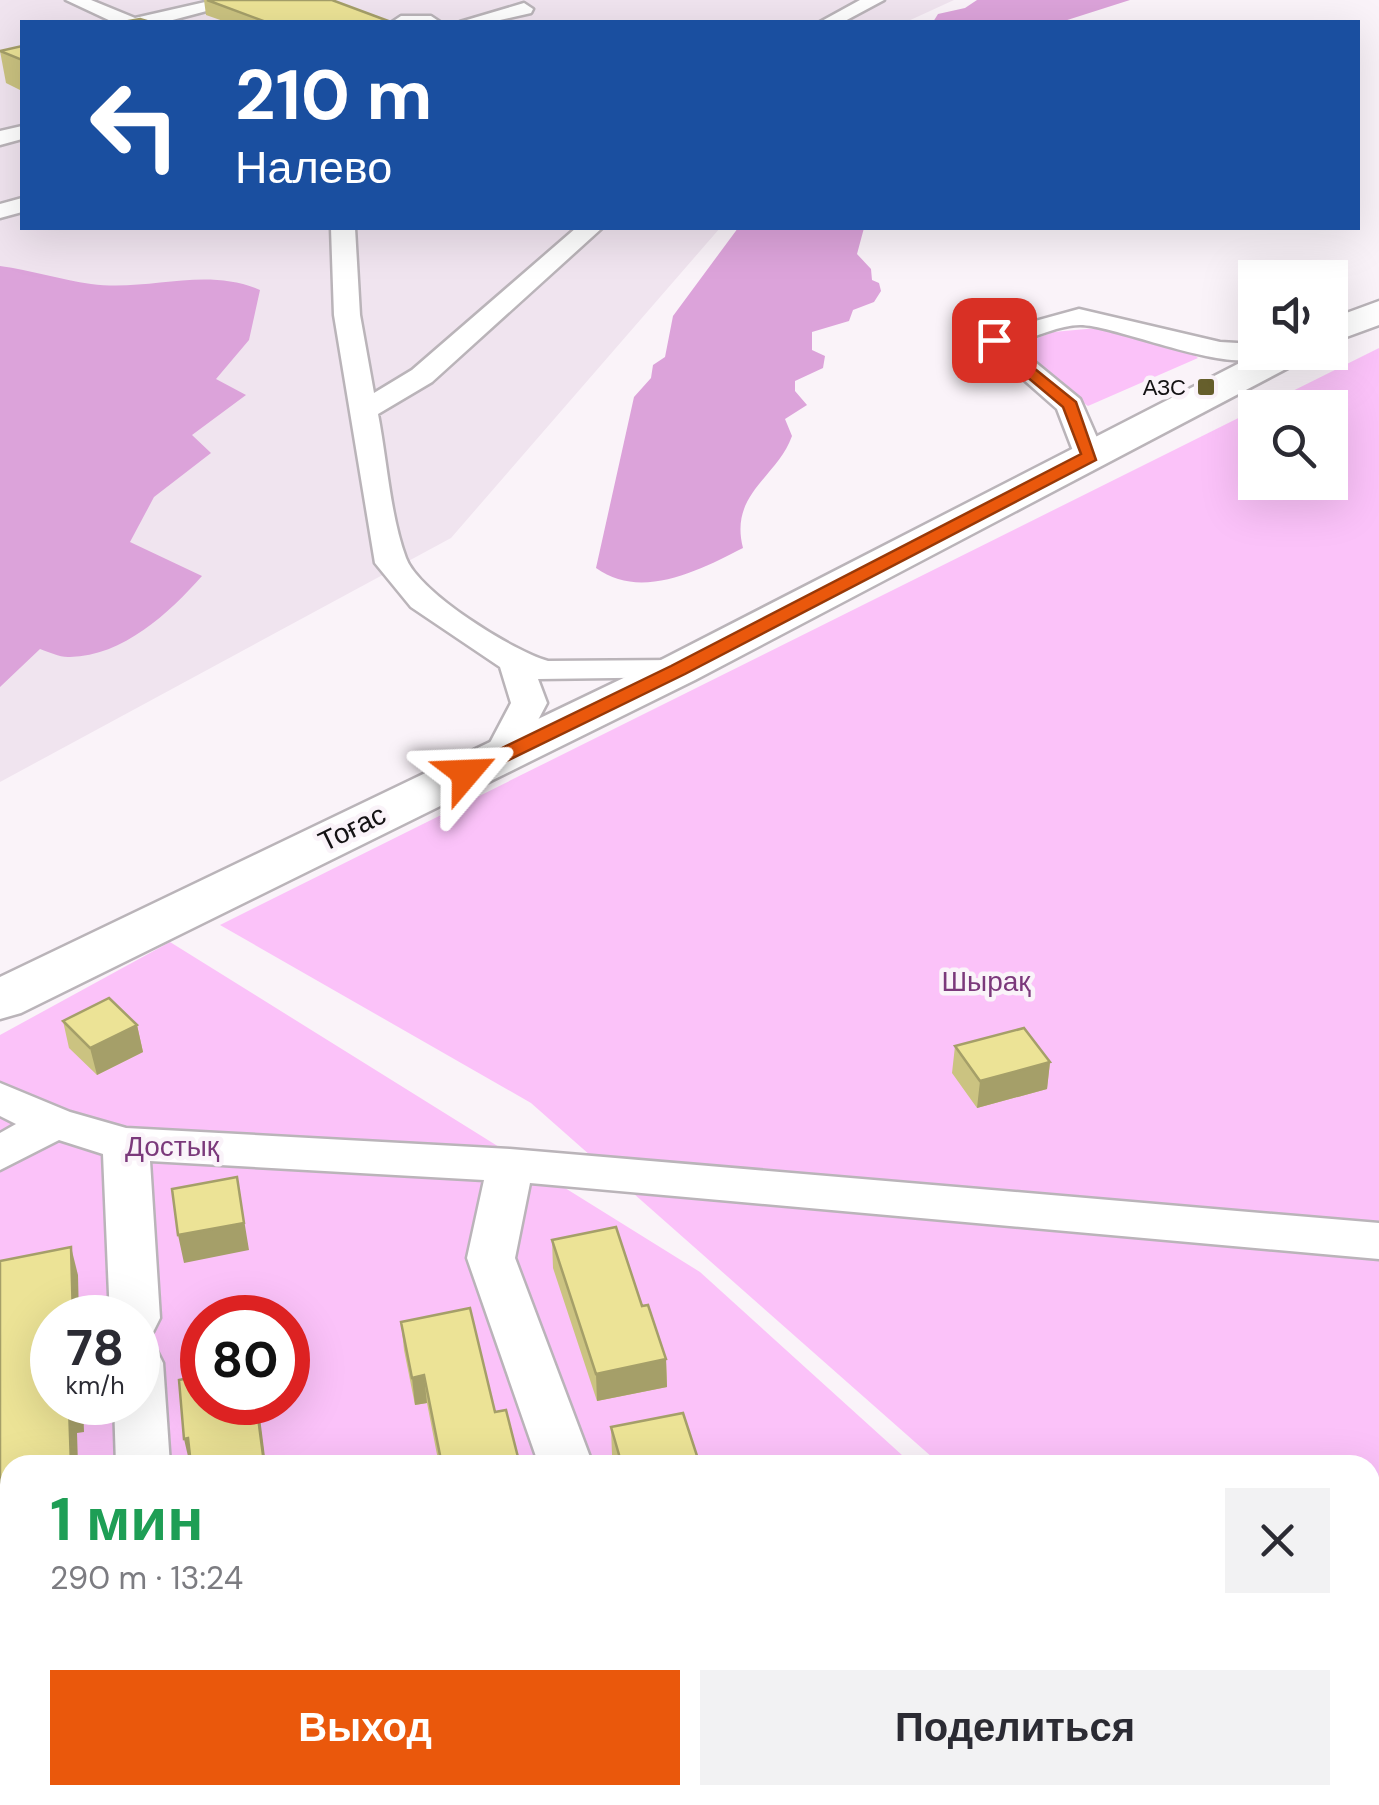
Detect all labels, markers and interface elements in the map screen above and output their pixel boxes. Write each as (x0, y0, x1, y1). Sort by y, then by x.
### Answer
text: 210 m (235, 50, 432, 141)
icon: left (70, 60, 200, 190)
text: Налево (235, 138, 392, 197)
map controls (1238, 260, 1348, 500)
button: sound (1238, 260, 1348, 370)
pin (952, 298, 1037, 383)
icon: arrive (967, 313, 1022, 368)
place label: АЗС (1143, 373, 1186, 402)
marker: АЗС (1195, 376, 1217, 398)
button: search (1238, 390, 1348, 500)
position arrow (414, 721, 518, 825)
street label: Тоғас (312, 796, 392, 860)
park label: Шырақ (941, 963, 1031, 1000)
park label: Достық (125, 1128, 220, 1165)
speed limit sign: 80 (180, 1295, 310, 1425)
text: 78 (66, 1315, 124, 1381)
text: km/h (65, 1369, 125, 1402)
text: 1 мин (50, 1480, 203, 1559)
button: close (1225, 1488, 1330, 1593)
text: 290 m · 13:24 (50, 1557, 243, 1599)
button: Выход (50, 1670, 680, 1785)
button: Поделиться (700, 1670, 1330, 1785)

